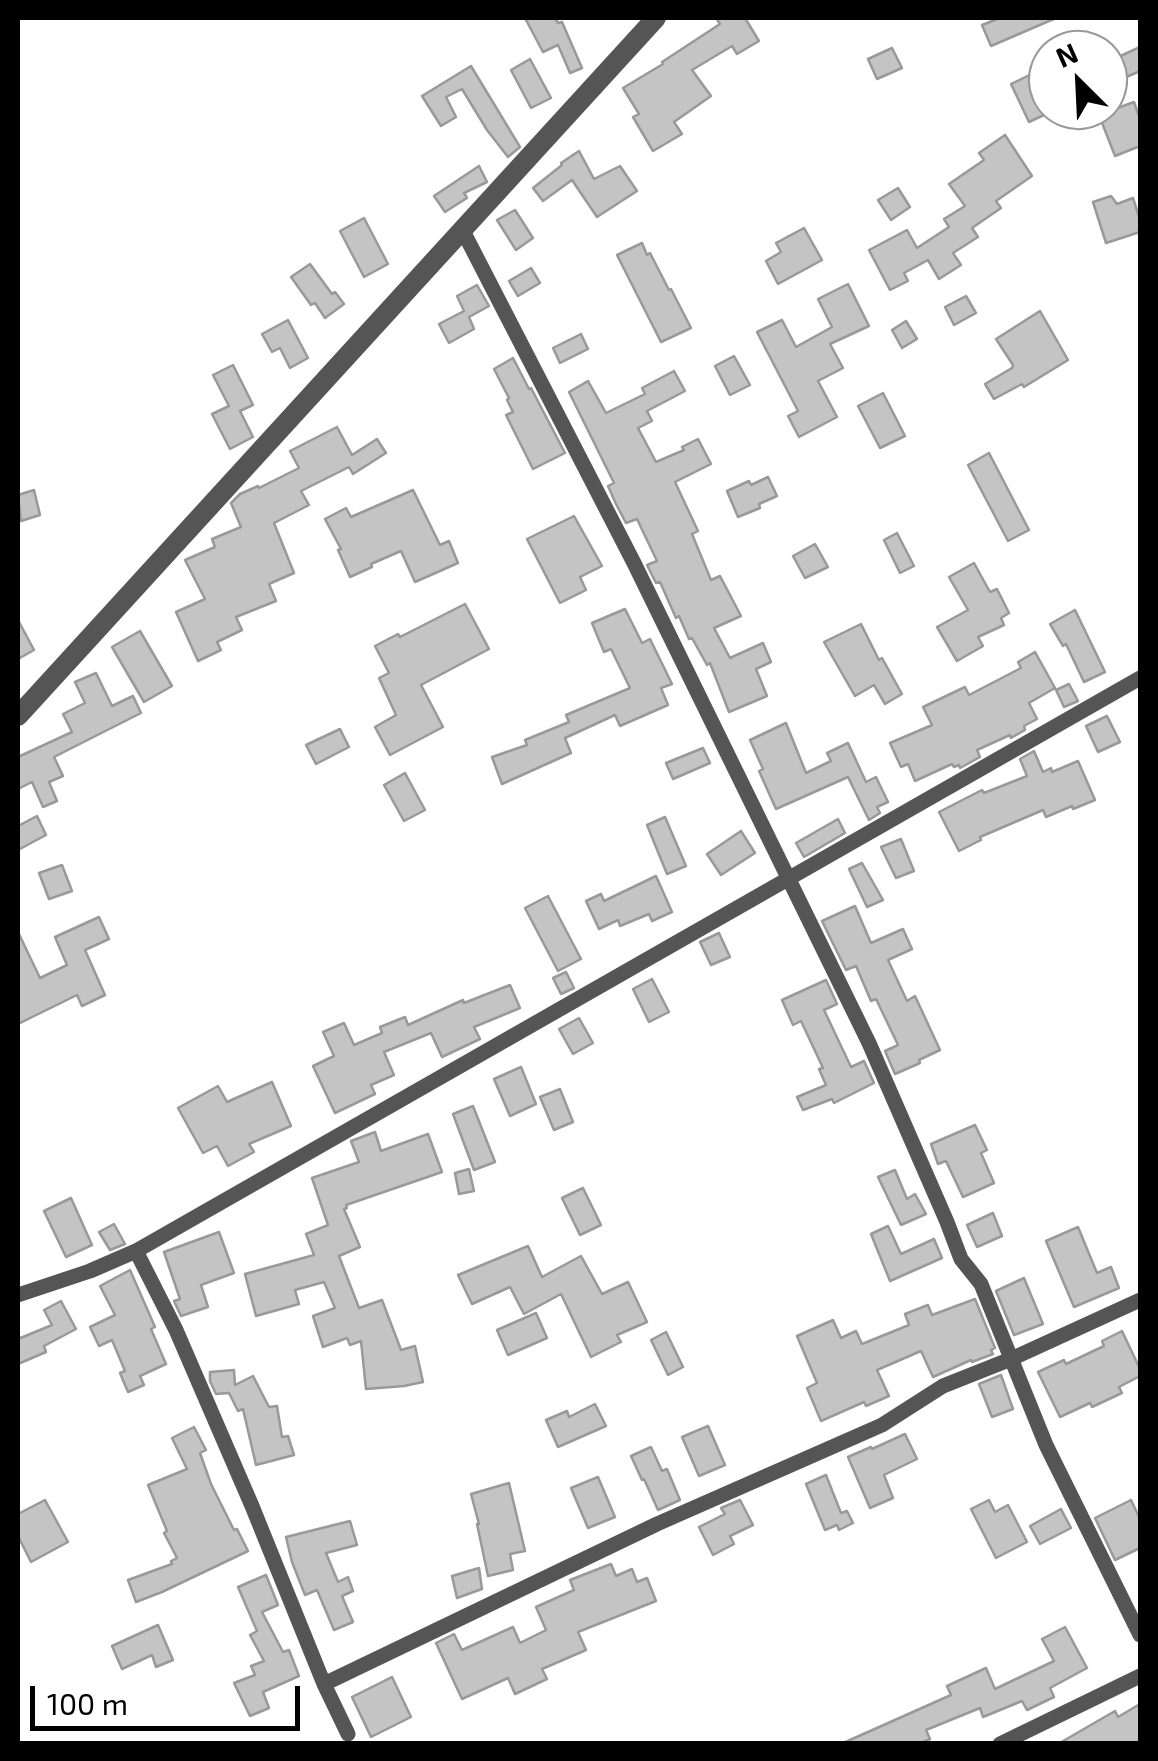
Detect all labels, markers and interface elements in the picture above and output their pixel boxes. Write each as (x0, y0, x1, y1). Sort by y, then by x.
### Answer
north arrow (1028, 30, 1128, 130)
text: N (1050, 35, 1083, 74)
scale bar (35, 1666, 305, 1728)
text: 100 m (47, 1685, 128, 1721)

